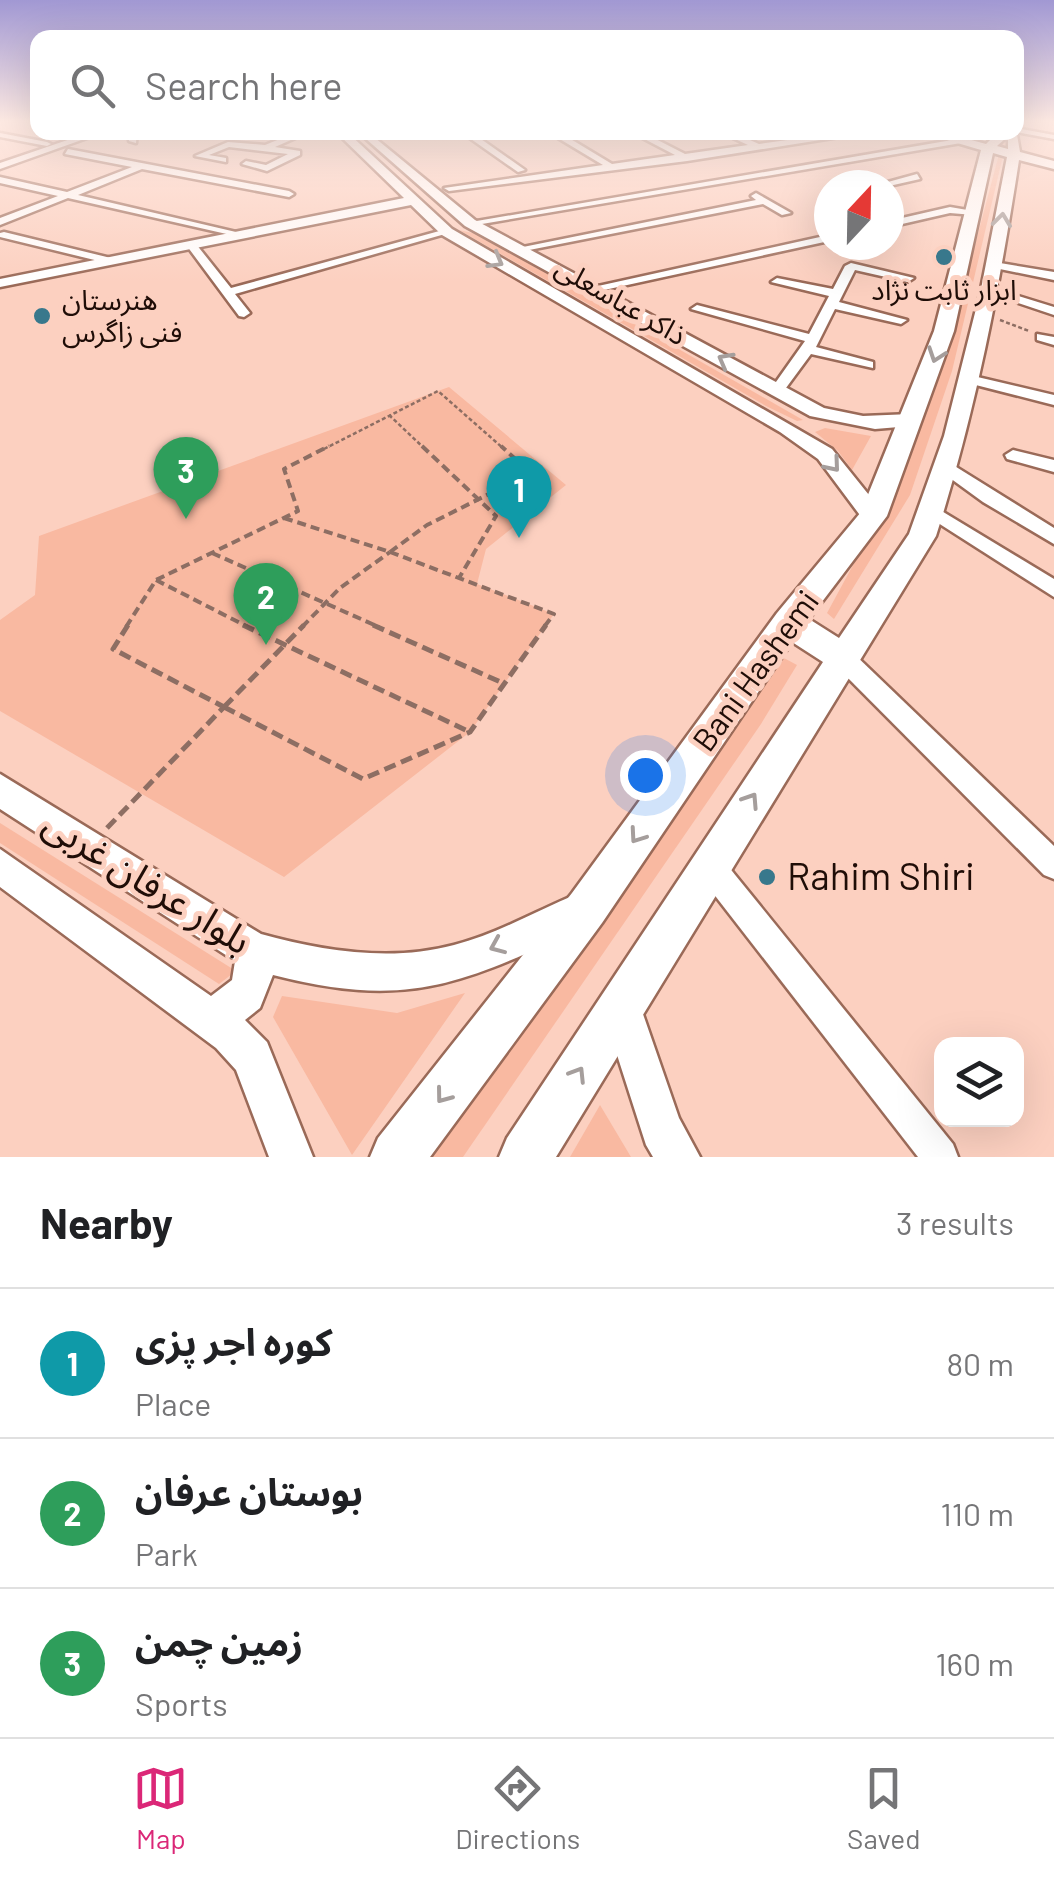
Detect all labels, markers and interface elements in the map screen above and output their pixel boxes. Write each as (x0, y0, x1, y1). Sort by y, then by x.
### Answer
search box (30, 30, 1024, 140)
icon: search (65, 58, 120, 113)
text: Search here (145, 62, 343, 108)
north arrow (814, 170, 904, 260)
one-way arrow (990, 212, 1011, 229)
marker: ابزار ثابت نژاد (933, 246, 955, 268)
one-way arrow (485, 249, 503, 268)
street label: ذاکر عباسعلی (549, 249, 693, 352)
place label: ابزار ثابت نژاد (871, 272, 1017, 307)
place label: هنرستان فنی زاگرس (62, 282, 182, 349)
marker: هنرستان فنی زاگرس (31, 305, 53, 327)
one-way arrow (927, 346, 948, 363)
one-way arrow (717, 353, 735, 372)
pin: 3 (154, 436, 218, 519)
one-way arrow (821, 454, 839, 472)
pin: 1 (486, 456, 552, 538)
pin: 2 (234, 562, 298, 645)
street label: Bani Hashemi (683, 582, 825, 758)
your location (620, 750, 671, 801)
one-way arrow (739, 792, 758, 810)
street label: بلوار عرفان غربی (35, 798, 260, 963)
one-way arrow (631, 824, 650, 843)
place label: Rahim Shiri (787, 852, 975, 898)
marker: Rahim Shiri (756, 866, 778, 888)
one-way arrow (489, 934, 507, 954)
map controls (934, 1037, 1024, 1127)
button: layers (934, 1037, 1024, 1127)
one-way arrow (566, 1067, 585, 1085)
one-way arrow (437, 1085, 455, 1103)
text: Nearby (40, 1197, 173, 1247)
text: 3 results (896, 1203, 1014, 1241)
text: کوره اجر پزی (135, 1318, 333, 1364)
text: 1 (67, 1344, 78, 1382)
text: 80 m (946, 1344, 1014, 1382)
text: Place (135, 1384, 211, 1422)
text: بوستان عرفان (135, 1468, 363, 1514)
text: 2 (64, 1494, 81, 1532)
text: 110 m (941, 1494, 1014, 1532)
text: Park (135, 1534, 198, 1572)
text: زمین چمن (135, 1618, 303, 1664)
text: 3 (64, 1644, 81, 1682)
text: 160 m (935, 1644, 1014, 1682)
text: Sports (135, 1684, 228, 1722)
tab: Map (133, 1761, 188, 1855)
tab: Directions (455, 1761, 580, 1855)
tab: Saved (847, 1761, 921, 1855)

